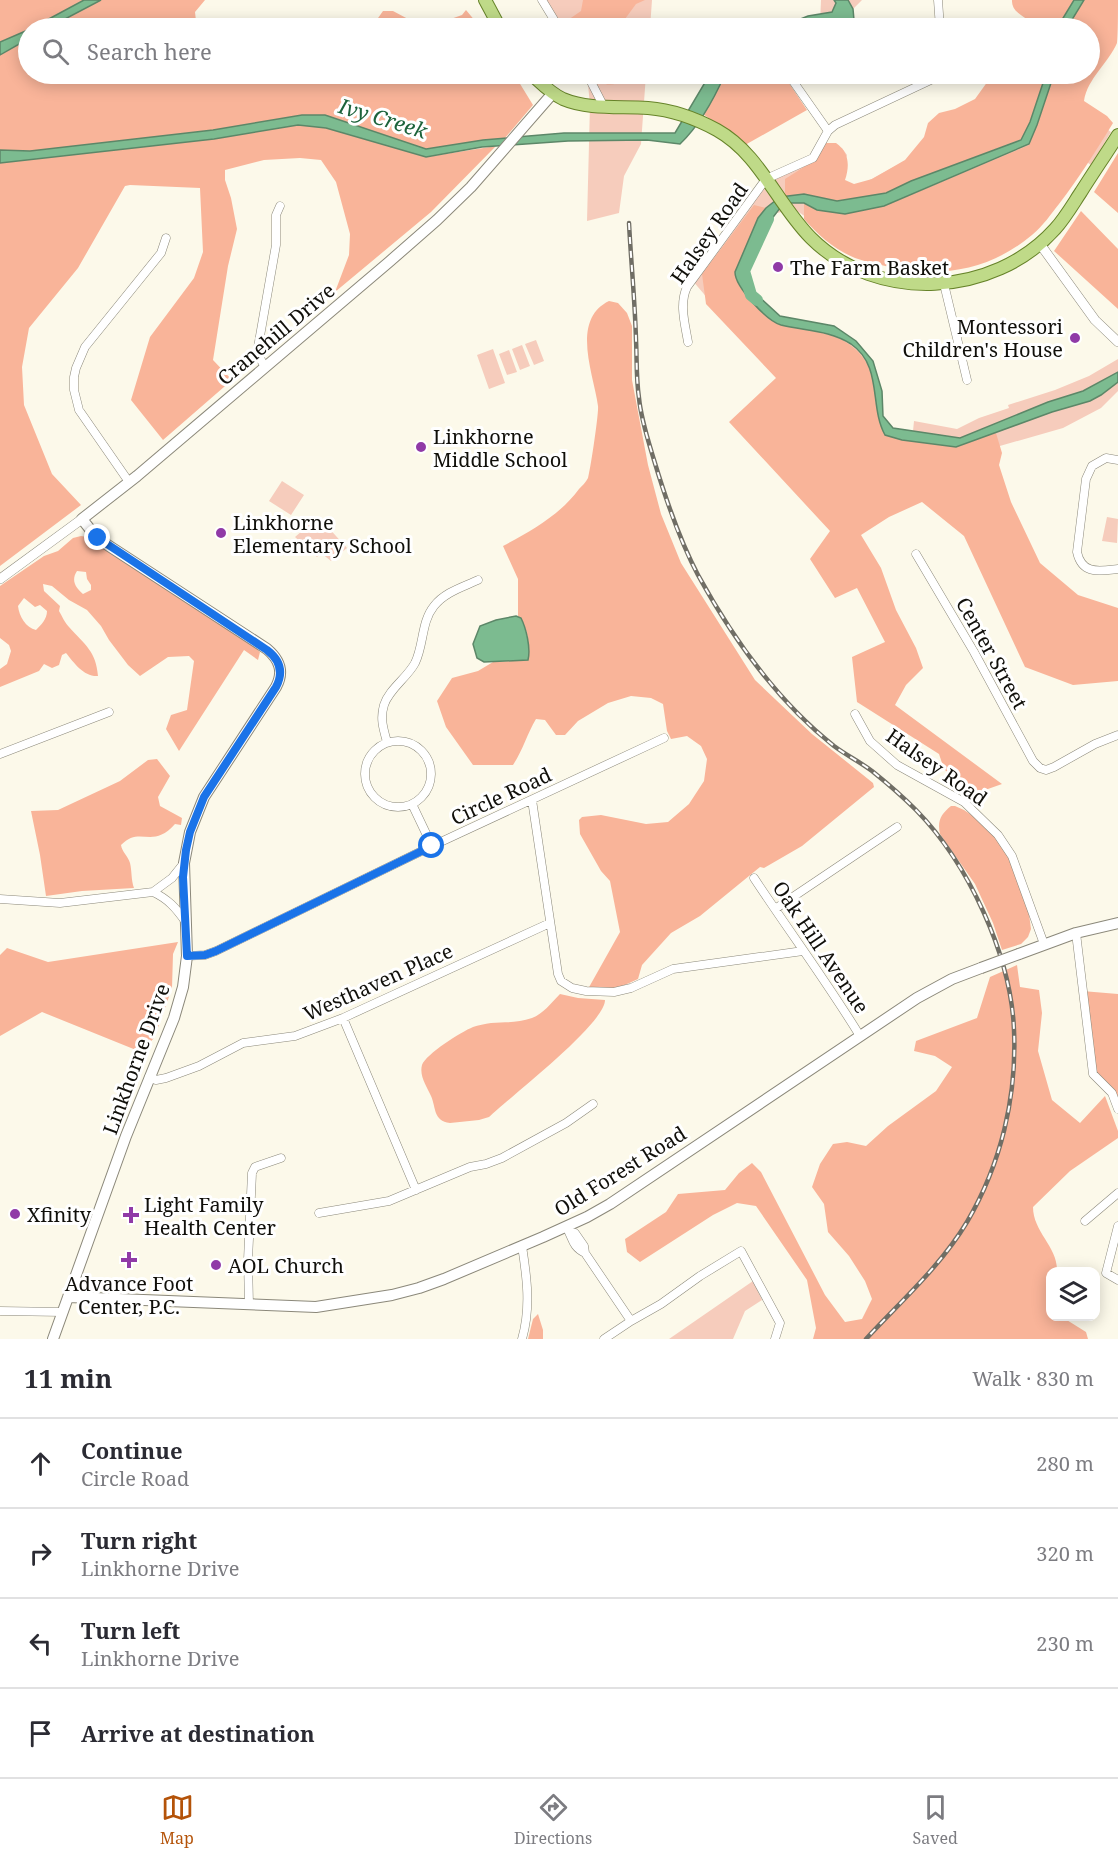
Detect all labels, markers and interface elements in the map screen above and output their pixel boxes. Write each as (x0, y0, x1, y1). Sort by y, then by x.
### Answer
search box (18, 18, 1100, 84)
icon: search (39, 35, 72, 68)
text: Search here (87, 36, 212, 66)
water label: Ivy Creek (335, 91, 431, 145)
street label: Halsey Road (664, 177, 754, 289)
place label: The Farm Basket (790, 254, 949, 281)
marker: The Farm Basket (771, 260, 785, 274)
street label: Cranehill Drive (212, 277, 340, 391)
place label: Montessori Children's House (902, 313, 1064, 363)
marker: Montessori Children's House (1068, 331, 1082, 345)
place label: Linkhorne Middle School (433, 423, 568, 473)
marker: Linkhorne Middle School (414, 440, 428, 454)
place label: Linkhorne Elementary School (233, 509, 412, 559)
route end (84, 524, 110, 550)
marker: Linkhorne Elementary School (214, 526, 228, 540)
street label: Center Street (950, 592, 1034, 714)
street label: Halsey Road (881, 722, 993, 812)
street label: Circle Road (446, 761, 556, 831)
route start (418, 832, 444, 858)
street label: Oak Hill Avenue (767, 875, 875, 1019)
street label: Westhaven Place (299, 937, 457, 1027)
street label: Linkhorne Drive (96, 980, 176, 1138)
street label: Old Forest Road (549, 1120, 691, 1222)
place label: Light Family Health Center (144, 1191, 277, 1241)
place label: Xfinity (27, 1201, 92, 1228)
marker: Light Family Health Center (122, 1206, 140, 1224)
marker: Xfinity (8, 1207, 22, 1221)
marker: Advance Foot Center, P.C. (120, 1251, 138, 1269)
place label: AOL Church (228, 1252, 344, 1279)
marker: AOL Church (209, 1258, 223, 1272)
map controls (1046, 1267, 1100, 1321)
button: layers (1046, 1267, 1100, 1321)
place label: Advance Foot Center, P.C. (65, 1270, 193, 1320)
text: 11 min (24, 1360, 112, 1396)
text: Walk · 830 m (972, 1365, 1094, 1392)
text: Continue (81, 1435, 183, 1465)
icon: ahead (24, 1447, 57, 1480)
text: 280 m (1036, 1450, 1094, 1477)
text: Circle Road (81, 1465, 189, 1492)
text: Turn right (81, 1525, 197, 1555)
icon: right (24, 1537, 57, 1570)
text: 320 m (1036, 1540, 1094, 1567)
text: Linkhorne Drive (81, 1555, 240, 1582)
text: Turn left (81, 1615, 180, 1645)
icon: left (24, 1627, 57, 1660)
text: 230 m (1036, 1630, 1094, 1657)
text: Linkhorne Drive (81, 1645, 240, 1672)
icon: arrive (24, 1717, 57, 1750)
text: Arrive at destination (81, 1718, 315, 1748)
tab: Map (160, 1791, 194, 1849)
tab: Directions (514, 1791, 592, 1849)
tab: Saved (913, 1791, 958, 1849)

